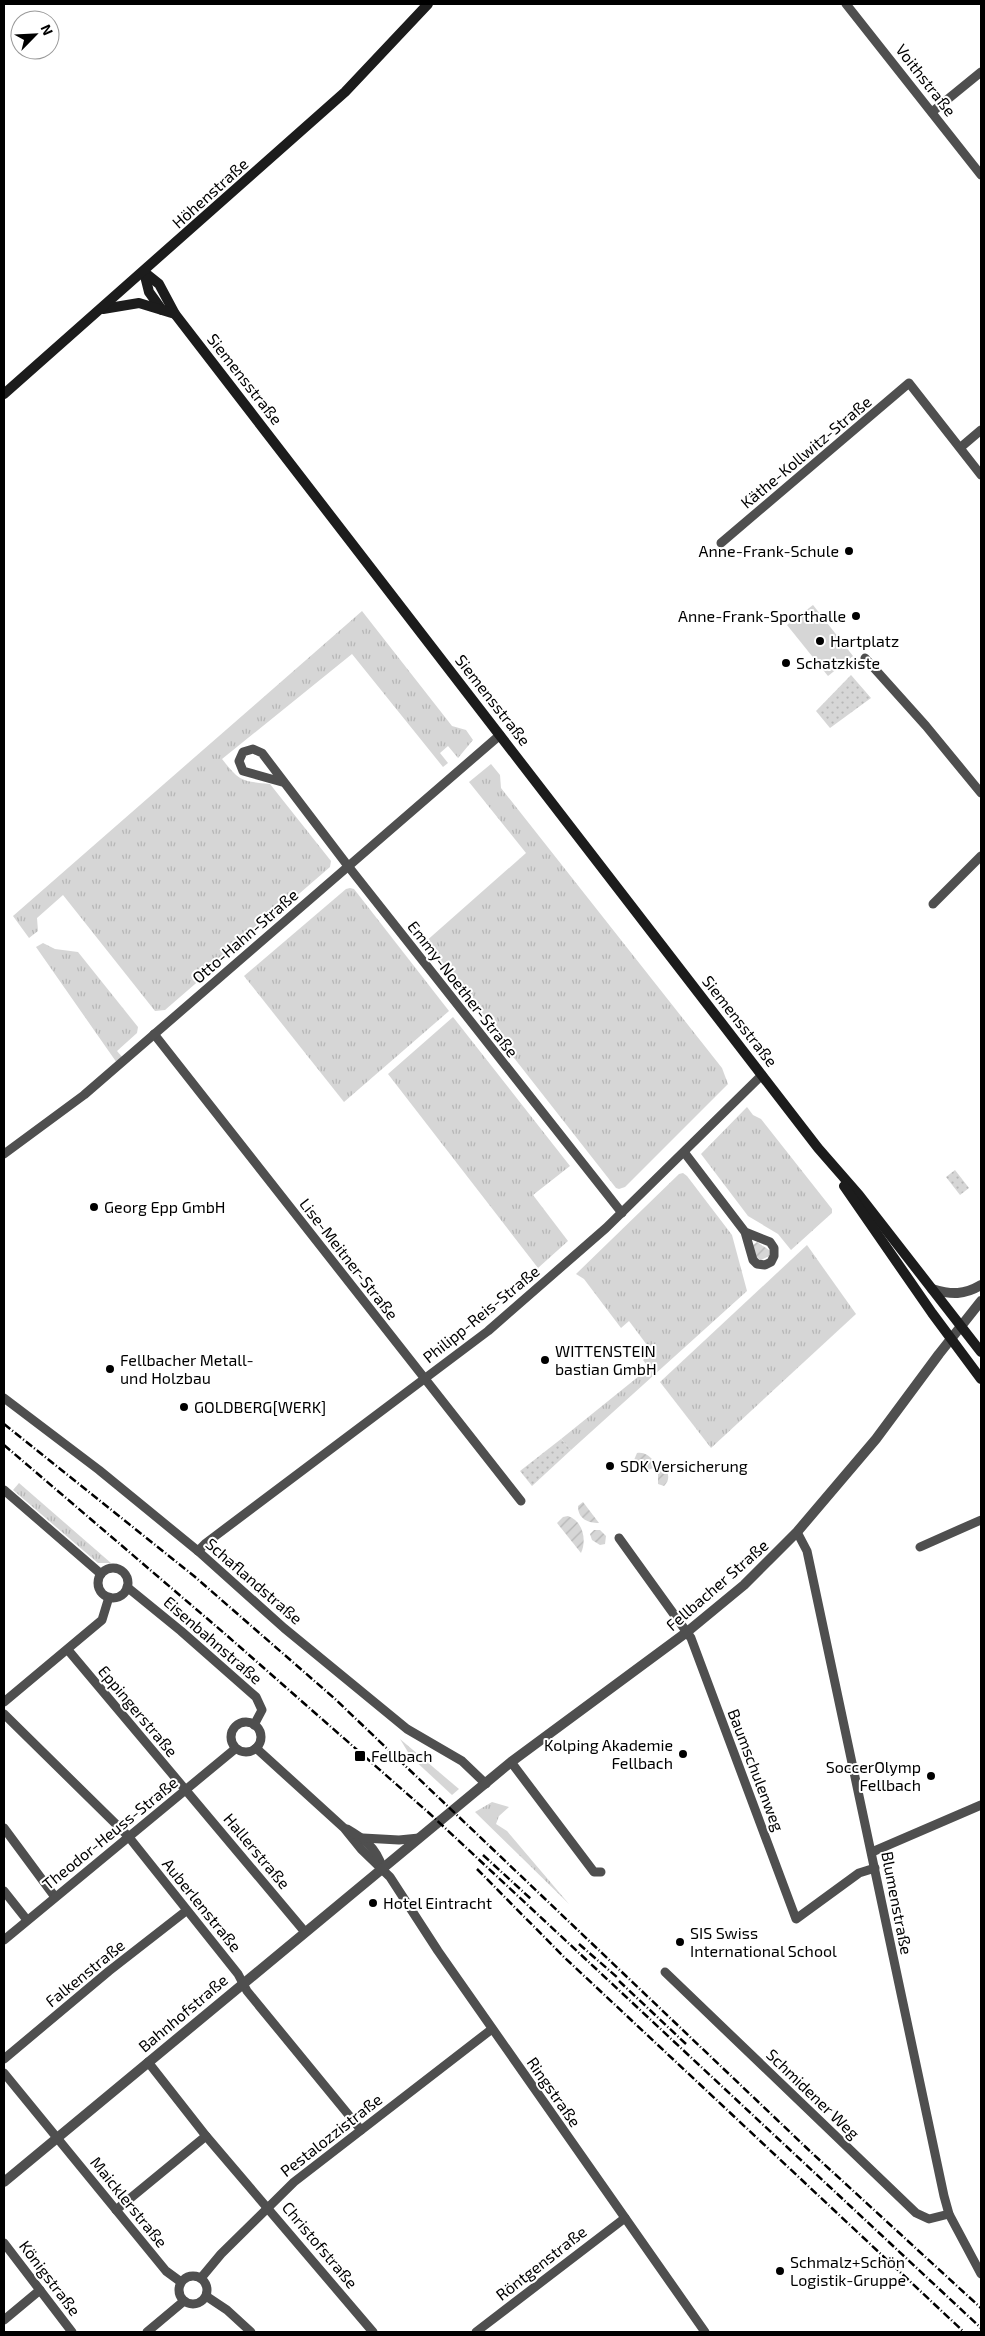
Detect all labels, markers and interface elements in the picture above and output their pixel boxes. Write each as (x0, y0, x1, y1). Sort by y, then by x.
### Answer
north arrow (10, 10, 60, 60)
text: N (38, 21, 57, 38)
street label: Voithstraße (892, 40, 960, 120)
street label: Höhenstraße (168, 154, 252, 232)
street label: Siemensstraße (204, 329, 287, 428)
street label: Käthe-Kollwitz-Straße (736, 391, 875, 512)
place label: Anne-Frank-Schule (699, 541, 839, 560)
marker: Anne-Frank-Schule (843, 545, 855, 557)
place label: Anne-Frank-Sporthalle (678, 606, 846, 625)
marker: Anne-Frank-Sporthalle (850, 610, 862, 622)
place label: Hartplatz (830, 631, 899, 650)
marker: Hartplatz (814, 635, 826, 647)
street label: Siemensstraße (452, 650, 535, 749)
place label: Schatzkiste (796, 653, 880, 672)
marker: Schatzkiste (780, 657, 792, 669)
street label: Otto-Hahn-Straße (188, 885, 301, 987)
street label: Emmy-Noether-Straße (404, 917, 523, 1061)
street label: Siemensstraße (699, 971, 782, 1070)
street label: Lise-Meitner-Straße (296, 1194, 403, 1323)
place label: Georg Epp GmbH (104, 1197, 226, 1216)
marker: Georg Epp GmbH (88, 1201, 100, 1213)
street label: Philipp-Reis-Straße (419, 1261, 543, 1366)
place label: WITTENSTEIN bastian GmbH (555, 1341, 657, 1378)
place label: Fellbacher Metall- und Holzbau (120, 1350, 254, 1387)
marker: WITTENSTEIN bastian GmbH (539, 1354, 551, 1366)
marker: Fellbacher Metall- und Holzbau (104, 1363, 116, 1375)
place label: GOLDBERG[WERK] (194, 1397, 326, 1416)
marker: GOLDBERG[WERK] (178, 1401, 190, 1413)
place label: SDK Versicherung (620, 1456, 748, 1475)
marker: SDK Versicherung (604, 1460, 616, 1472)
street label: Schaflandstraße (202, 1534, 306, 1628)
street label: Fellbacher Straße (662, 1535, 772, 1634)
street label: Eisenbahnstraße (160, 1592, 266, 1688)
street label: Eppingerstraße (95, 1661, 182, 1760)
street label: Baumschulenweg (724, 1706, 789, 1834)
place label: Kolping Akademie Fellbach (544, 1735, 673, 1772)
place label: Fellbach (371, 1746, 433, 1765)
marker: Kolping Akademie Fellbach (677, 1748, 689, 1760)
marker: Fellbach (353, 1749, 367, 1763)
place label: SoccerOlymp Fellbach (826, 1757, 921, 1794)
marker: SoccerOlymp Fellbach (925, 1770, 937, 1782)
street label: Theodor-Heuss-Straße (38, 1772, 181, 1893)
street label: Hallerstraße (220, 1809, 294, 1892)
street label: Blumenstraße (878, 1850, 917, 1956)
street label: Auberlenstraße (159, 1854, 246, 1955)
place label: Hotel Eintracht (383, 1893, 492, 1912)
marker: Hotel Eintracht (367, 1897, 379, 1909)
place label: SIS Swiss International School (690, 1923, 837, 1960)
street label: Falkenstraße (41, 1935, 128, 2010)
marker: SIS Swiss International School (674, 1936, 686, 1948)
street label: Bahnhofstraße (134, 1970, 231, 2055)
street label: Schmidener Weg (763, 2045, 864, 2143)
street label: Ringstraße (523, 2053, 585, 2130)
street label: Pestalozzistraße (276, 2089, 385, 2180)
street label: Maicklerstraße (87, 2152, 172, 2251)
street label: Christofstraße (279, 2198, 362, 2292)
street label: Röntgenstraße (492, 2221, 590, 2304)
street label: Königstraße (16, 2236, 85, 2319)
place label: Schmalz+Schön Logistik-Gruppe (790, 2252, 906, 2289)
marker: Schmalz+Schön Logistik-Gruppe (774, 2265, 786, 2277)

